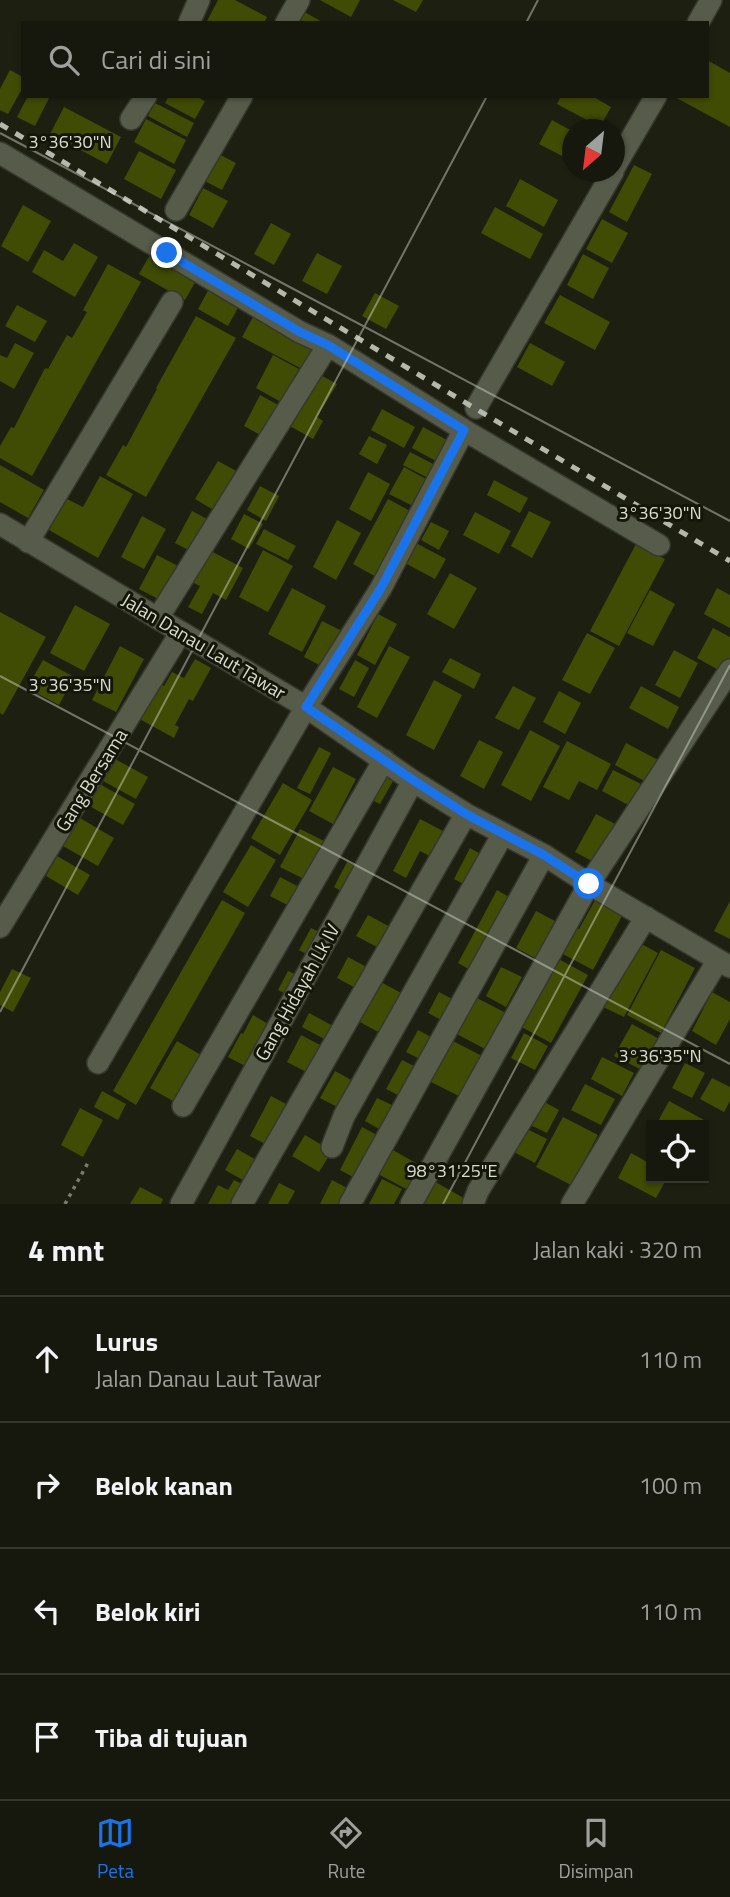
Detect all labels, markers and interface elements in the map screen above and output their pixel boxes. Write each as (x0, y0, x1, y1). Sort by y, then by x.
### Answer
search box (21, 21, 709, 98)
text: Cari di sini (101, 40, 211, 79)
icon: search (45, 41, 83, 79)
north arrow (562, 119, 625, 182)
text: 3°36'30"N (28, 128, 112, 155)
route end (151, 237, 182, 268)
text: 3°36'30"N (618, 499, 702, 526)
street label: Jalan Danau Laut Tawar (117, 585, 292, 706)
text: 3°36'35"N (28, 671, 112, 698)
street label: Gang Bersama (47, 722, 134, 837)
route start (573, 868, 604, 899)
street label: Gang Hidayah Lk IV (247, 918, 346, 1066)
text: 3°36'35"N (618, 1042, 702, 1069)
map controls (646, 1120, 709, 1183)
button: locate (646, 1120, 709, 1183)
text: 98°31'25"E (407, 1157, 498, 1184)
text: 4 mnt (28, 1227, 104, 1273)
text: Jalan kaki · 320 m (533, 1232, 702, 1267)
text: Lurus (95, 1322, 158, 1361)
icon: ahead (28, 1340, 66, 1378)
text: 110 m (639, 1342, 702, 1377)
text: Jalan Danau Laut Tawar (95, 1361, 321, 1396)
icon: right (28, 1466, 66, 1504)
text: Belok kanan (95, 1466, 233, 1505)
text: 100 m (639, 1468, 702, 1503)
icon: left (28, 1592, 66, 1630)
text: Belok kiri (95, 1592, 201, 1631)
text: 110 m (639, 1594, 702, 1629)
icon: arrive (28, 1718, 66, 1756)
text: Tiba di tujuan (95, 1718, 248, 1757)
tab: Peta (96, 1814, 134, 1885)
tab: Rute (327, 1814, 365, 1885)
tab: Disimpan (558, 1814, 634, 1885)

